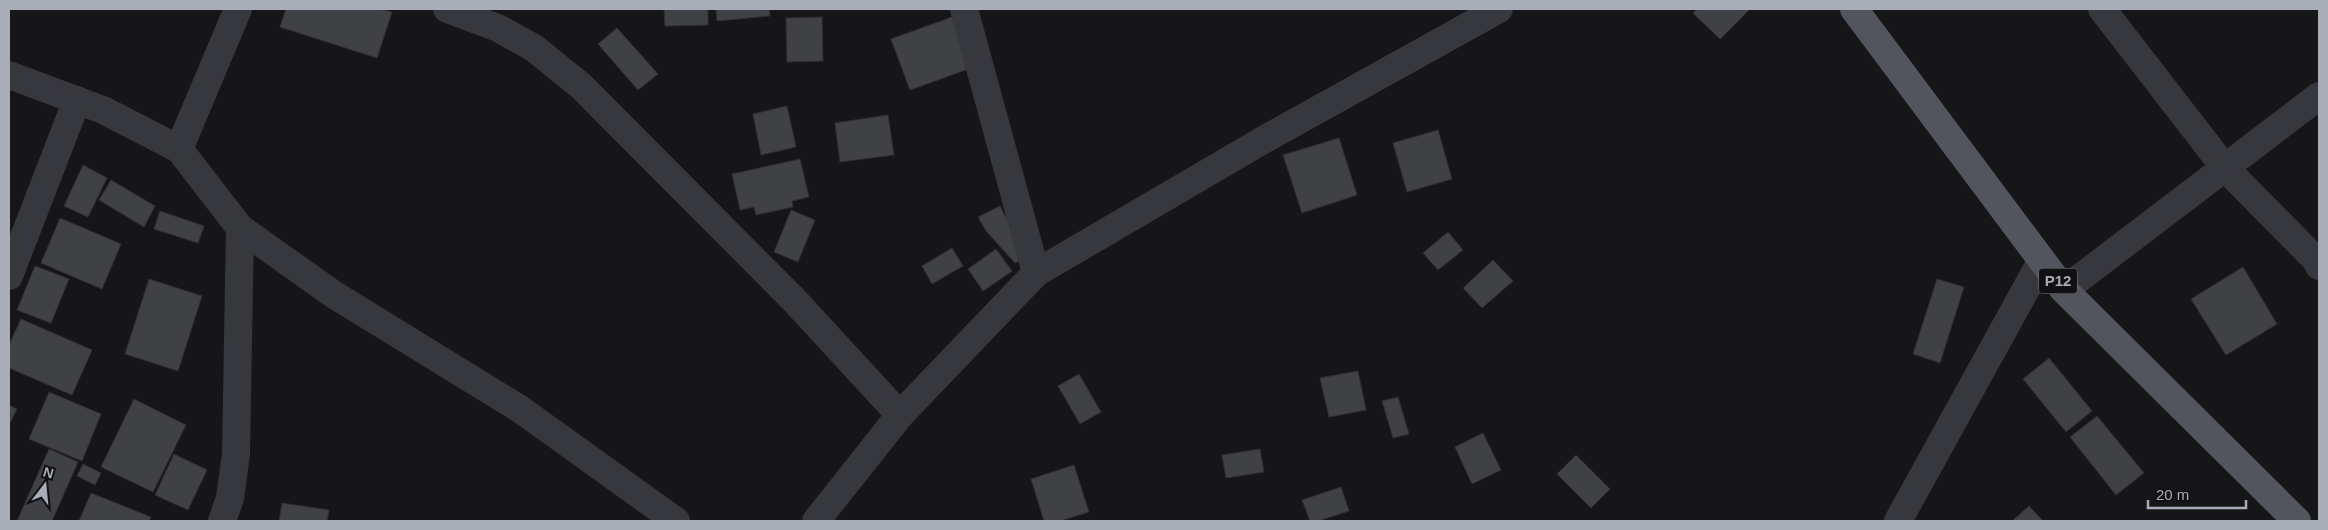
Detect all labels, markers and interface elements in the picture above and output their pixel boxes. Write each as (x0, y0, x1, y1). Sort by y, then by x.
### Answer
road number: P12 (2039, 268, 2077, 294)
north arrow (20, 460, 70, 510)
text: N (42, 463, 56, 482)
scale bar (2148, 478, 2246, 510)
text: 20 m (2156, 486, 2189, 503)

